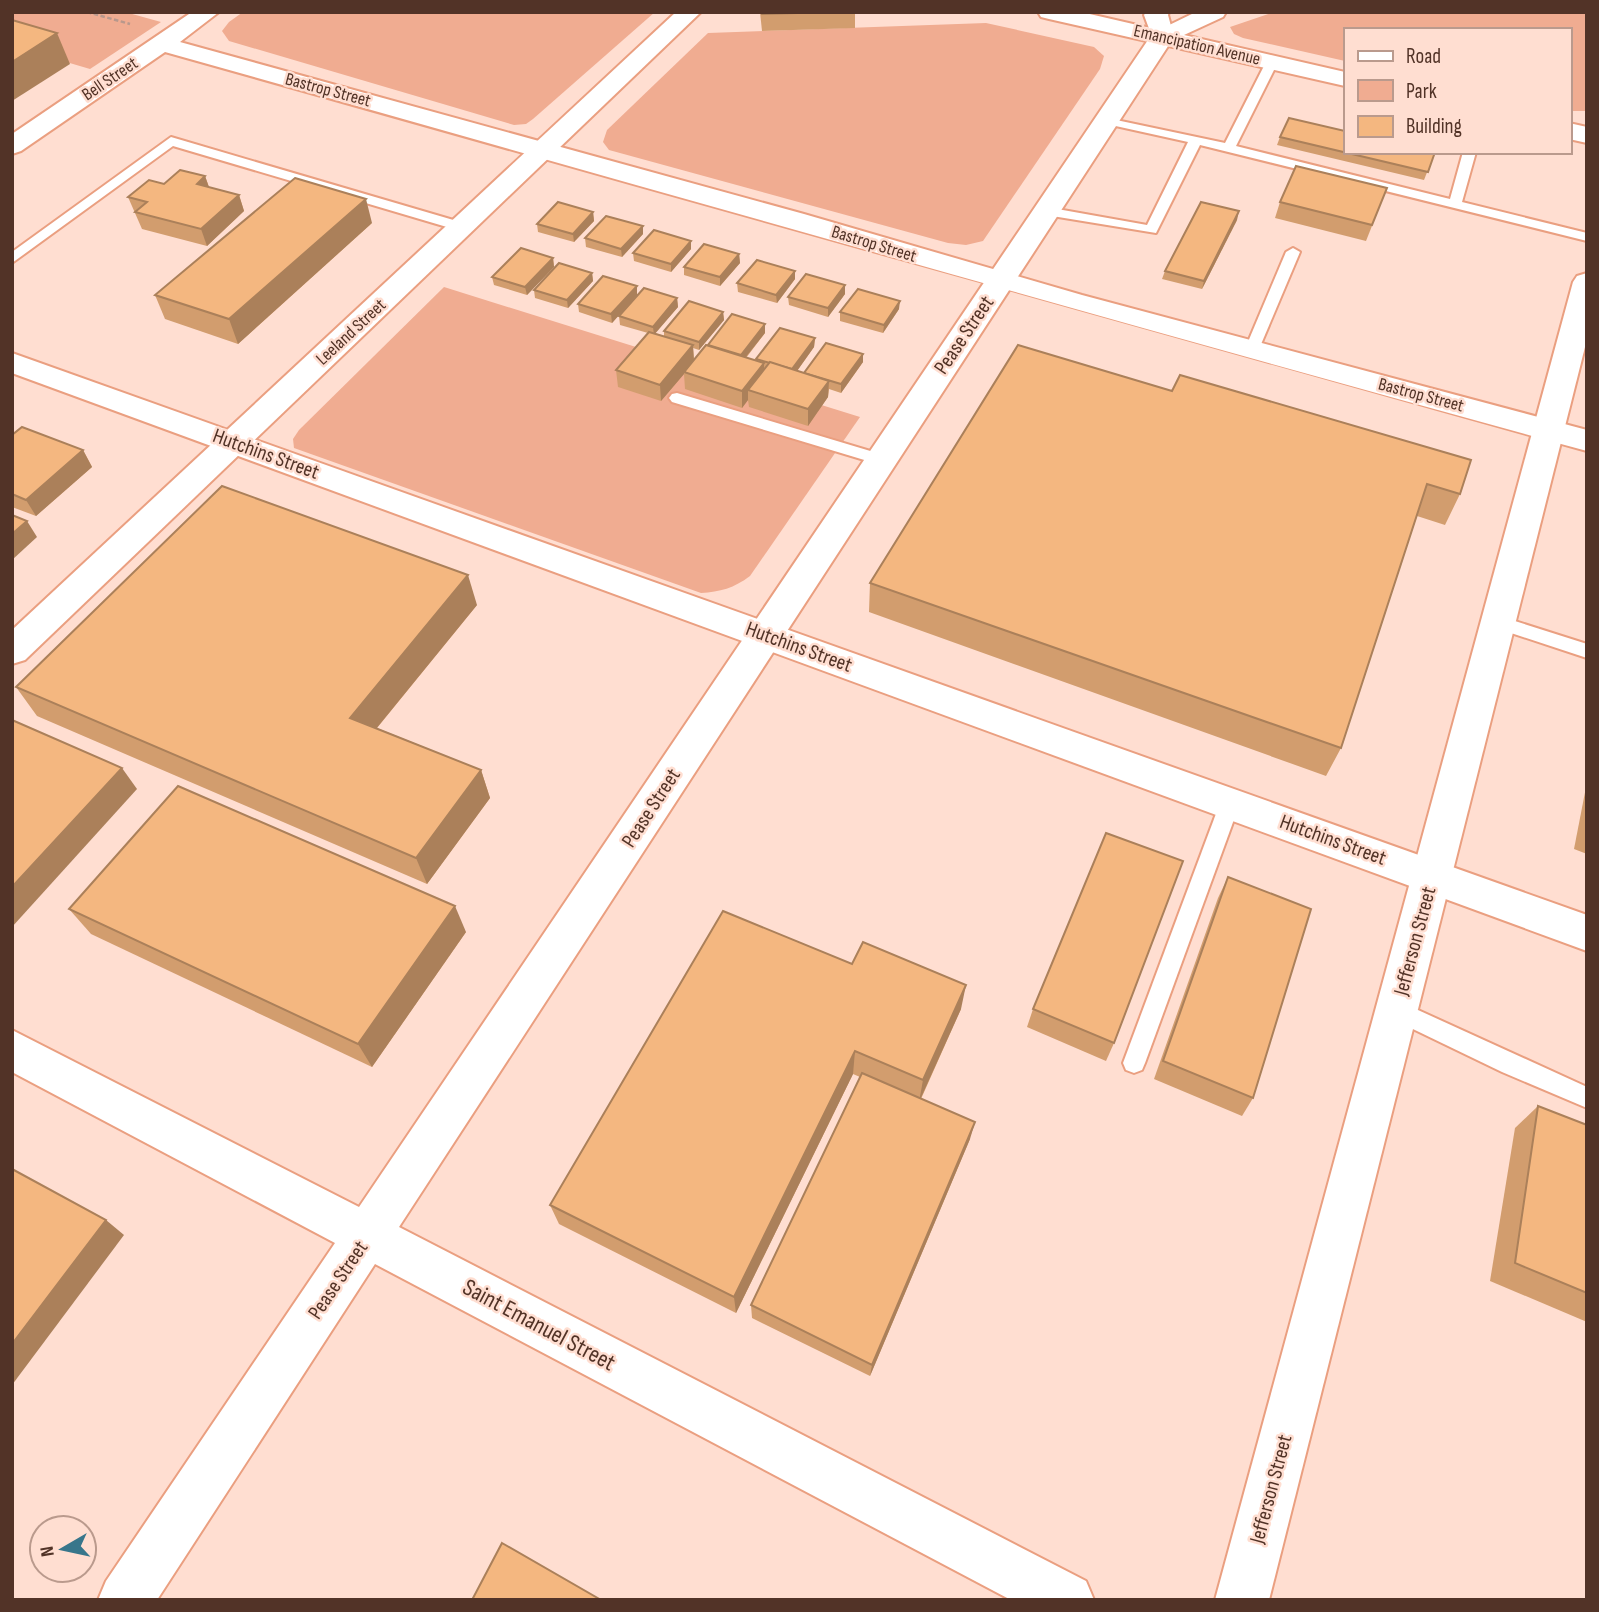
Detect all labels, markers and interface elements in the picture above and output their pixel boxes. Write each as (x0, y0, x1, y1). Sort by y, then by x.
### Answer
street label: Emancipation Avenue (1132, 20, 1262, 70)
legend (1344, 28, 1571, 154)
text: Road (1406, 44, 1441, 69)
street label: Bell Street (78, 52, 142, 105)
street label: Bastrop Street (283, 69, 374, 112)
text: Park (1406, 79, 1437, 104)
text: Building (1406, 114, 1462, 139)
street label: Bastrop Street (829, 221, 919, 267)
street label: Pease Street (929, 291, 999, 379)
street label: Leeland Street (312, 294, 390, 369)
street label: Bastrop Street (1376, 374, 1467, 417)
street label: Hutchins Street (209, 423, 323, 485)
street label: Hutchins Street (742, 616, 856, 678)
street label: Pease Street (616, 764, 686, 852)
street label: Hutchins Street (1276, 809, 1390, 871)
street label: Jefferson Street (1388, 884, 1441, 999)
street label: Pease Street (303, 1236, 373, 1324)
street label: Saint Emanuel Street (458, 1273, 620, 1377)
street label: Jefferson Street (1244, 1432, 1297, 1547)
north arrow (28, 1514, 98, 1584)
text: N (36, 1545, 60, 1558)

